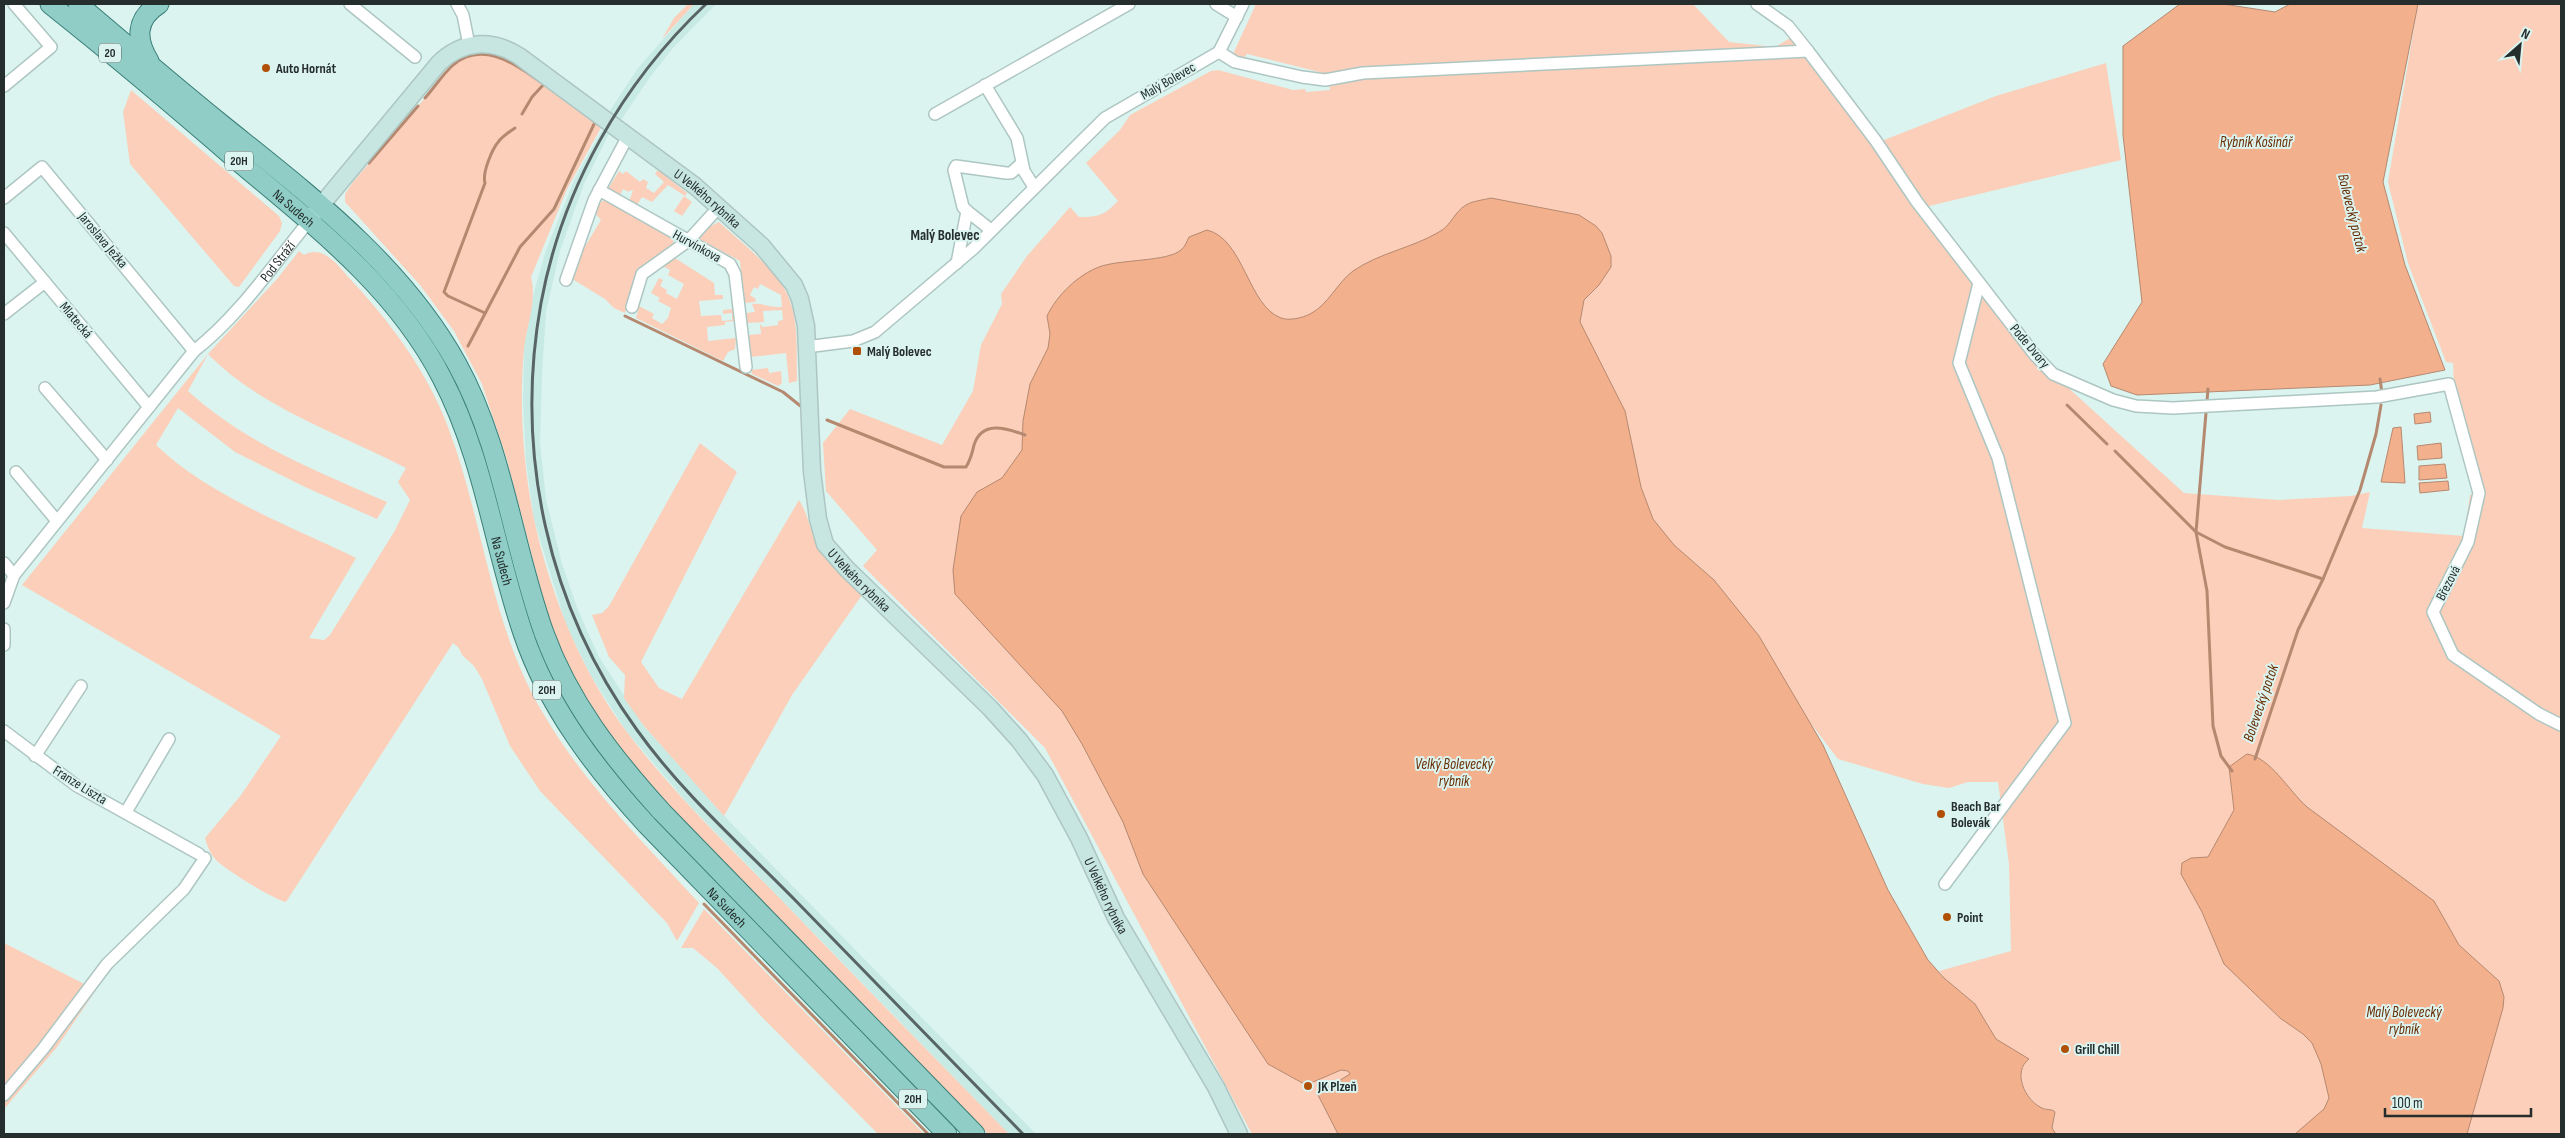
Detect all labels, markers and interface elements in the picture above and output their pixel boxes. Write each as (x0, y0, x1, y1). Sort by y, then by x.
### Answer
north arrow (2495, 20, 2545, 70)
text: N (2518, 25, 2533, 43)
road number: 20 (99, 44, 121, 62)
street label: Malý Bolevec (1137, 58, 1199, 104)
place label: Auto Hornát (275, 60, 336, 77)
marker: Auto Hornát (260, 62, 272, 74)
water label: Rybník Košinář (2220, 133, 2294, 152)
road number: 20H (225, 152, 253, 170)
street label: U Velkého rybníka (671, 165, 745, 232)
water label: Bolevecký potok (2333, 172, 2371, 255)
street label: Na Sudech (269, 185, 318, 231)
street label: Jaroslava Ježka (74, 208, 131, 271)
street label: Hurvínkova (670, 226, 724, 266)
district label: Malý Bolevec (910, 226, 980, 245)
street label: Pod Stráží (256, 237, 299, 285)
street label: Mlatecká (56, 298, 96, 342)
street label: Pode Dvory (2006, 320, 2054, 372)
place label: Malý Bolevec (867, 343, 932, 360)
marker: Malý Bolevec (851, 345, 863, 357)
street label: Na Sudech (488, 535, 517, 587)
street label: U Velkého rybníka (824, 545, 894, 615)
street label: Březová (2432, 563, 2464, 603)
water label: Bolevecký potok (2239, 662, 2283, 744)
road number: 20H (533, 680, 561, 700)
water label: Velký Bolevecký rybník (1415, 755, 1494, 791)
street label: Franze Liszta (50, 762, 110, 808)
place label: Beach Bar Bolevák (1951, 798, 2001, 831)
marker: Beach Bar Bolevák (1935, 808, 1947, 820)
street label: U Velkého rybníka (1081, 855, 1132, 937)
street label: Na Sudech (704, 884, 750, 931)
place label: Point (1957, 909, 1984, 926)
marker: Point (1941, 911, 1953, 923)
water label: Malý Bolevecký rybník (2366, 1003, 2443, 1039)
place label: Grill Chill (2075, 1041, 2119, 1058)
marker: Grill Chill (2059, 1043, 2071, 1055)
place label: JK Plzeň (1317, 1078, 1357, 1095)
marker: JK Plzeň (1302, 1080, 1314, 1092)
scale bar (2385, 1086, 2531, 1118)
road number: 20H (899, 1090, 927, 1108)
text: 100 m (2392, 1094, 2423, 1113)

